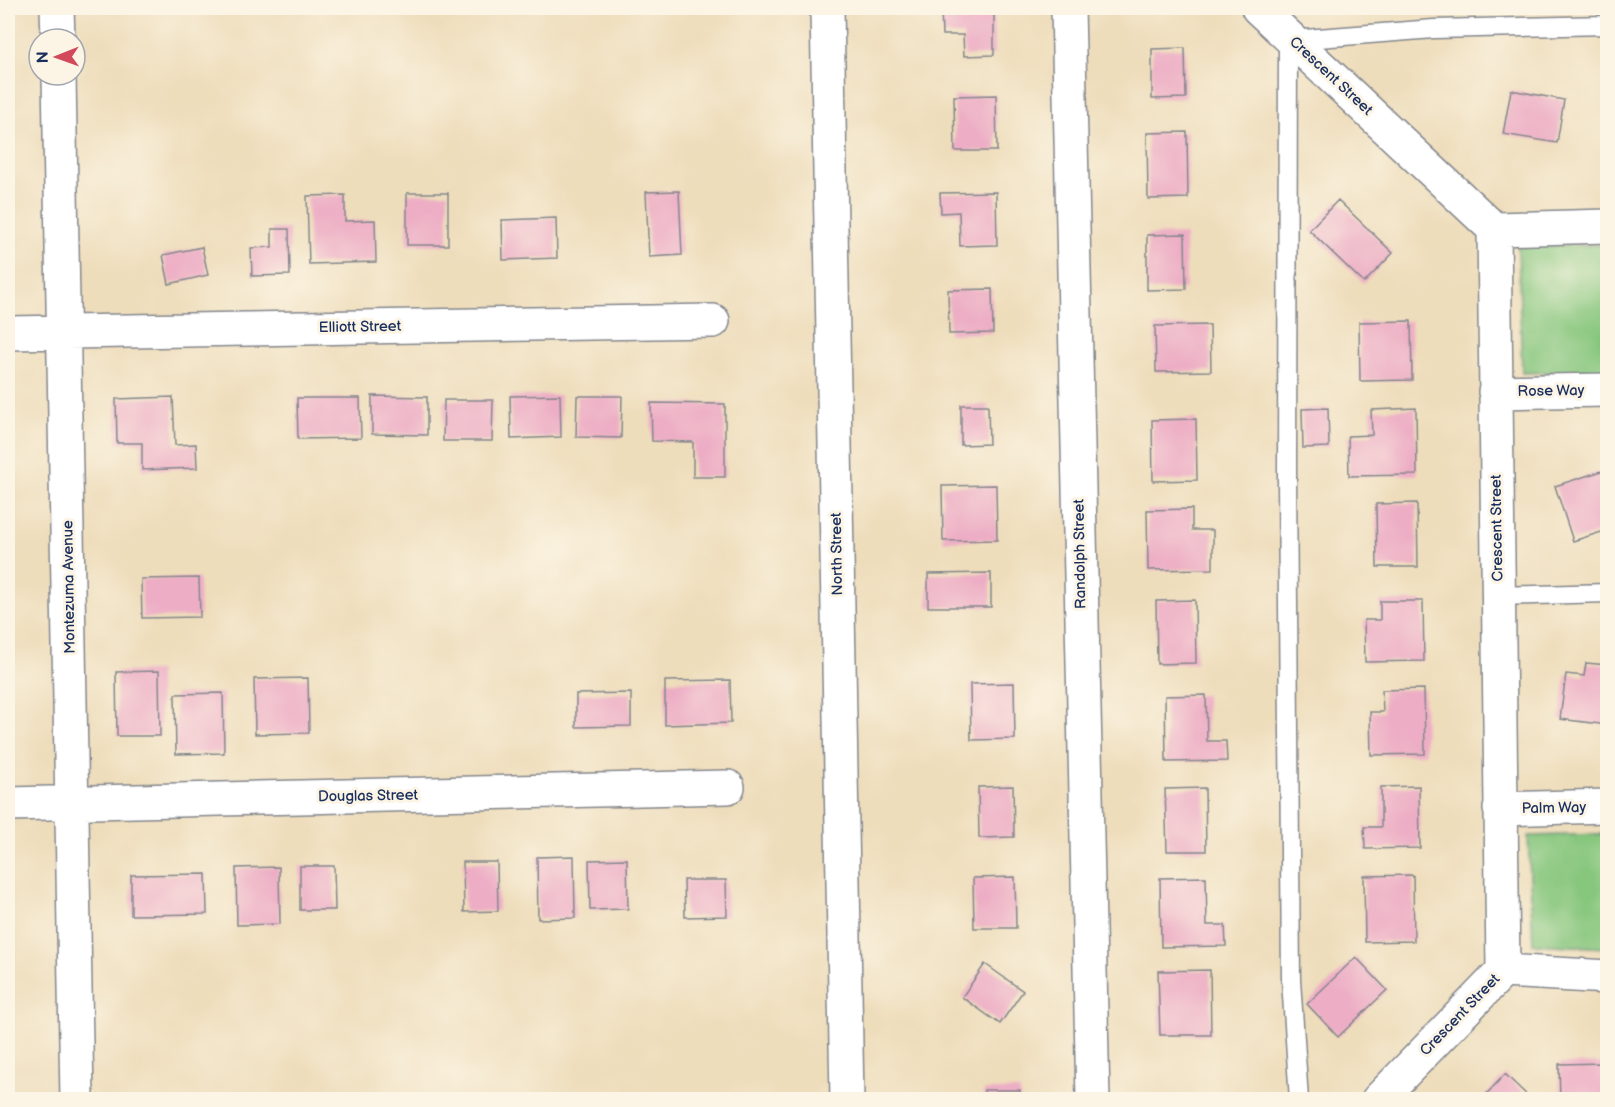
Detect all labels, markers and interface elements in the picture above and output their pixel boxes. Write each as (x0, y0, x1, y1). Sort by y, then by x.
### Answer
north arrow (27, 27, 87, 87)
street label: Crescent Street (1285, 33, 1377, 120)
text: N (34, 51, 53, 63)
street label: Elliott Street (319, 317, 402, 337)
street label: Rose Way (1517, 381, 1585, 401)
street label: Crescent Street (1487, 474, 1507, 582)
street label: Randolph Street (1070, 498, 1090, 609)
street label: North Street (827, 512, 847, 596)
street label: Montezuma Avenue (58, 520, 80, 654)
street label: Douglas Street (318, 786, 419, 806)
street label: Palm Way (1522, 798, 1587, 818)
street label: Crescent Street (1416, 970, 1504, 1060)

